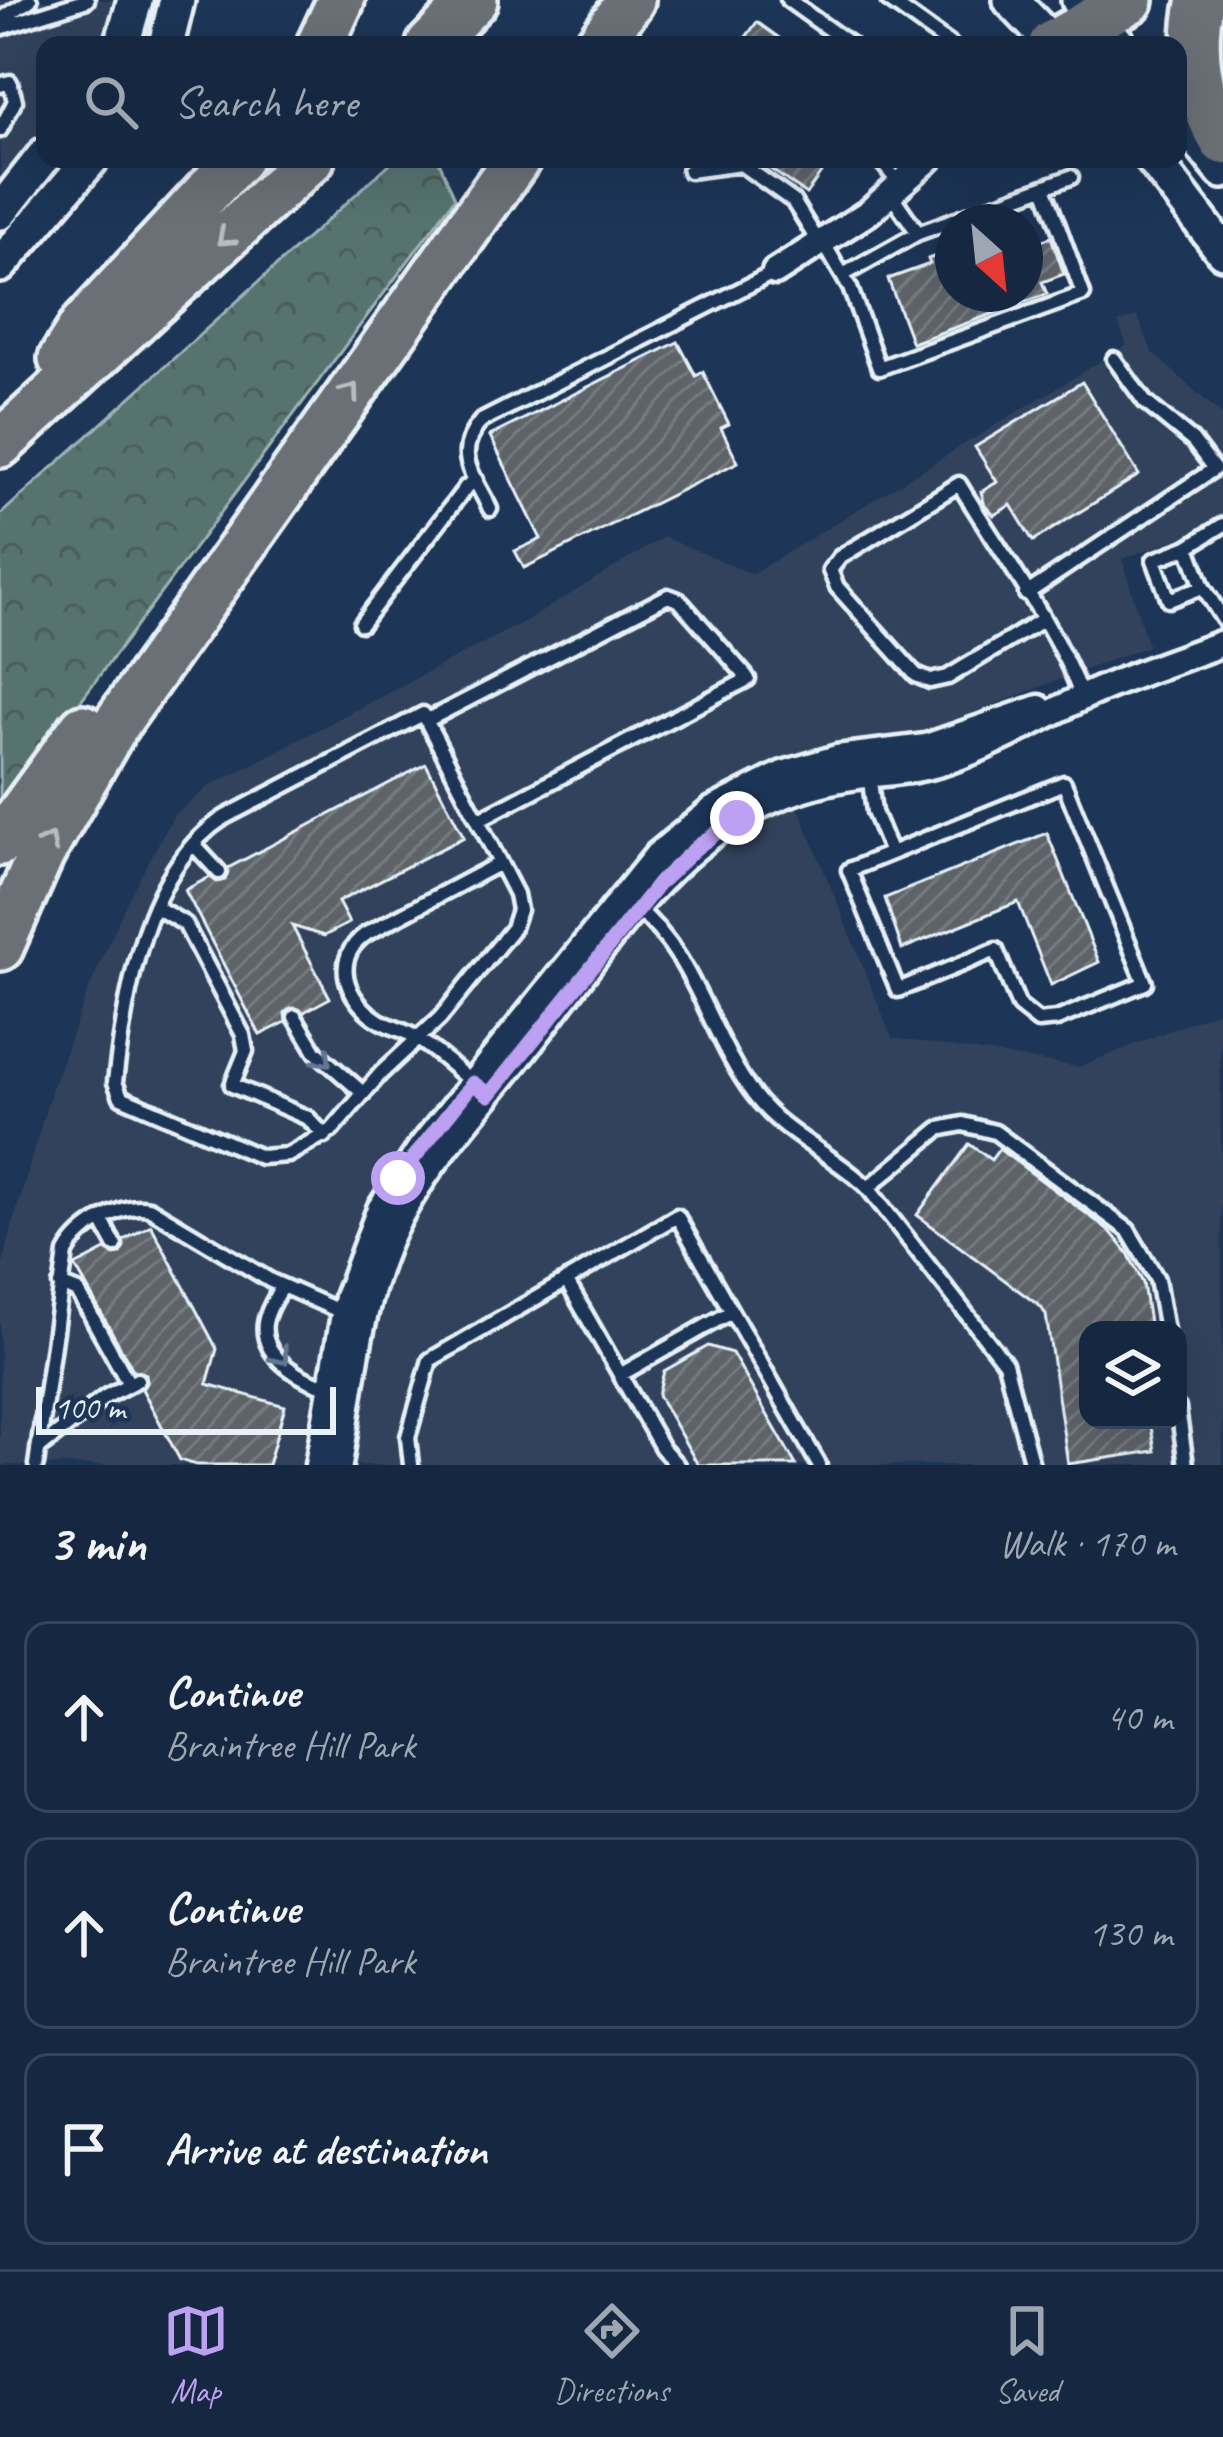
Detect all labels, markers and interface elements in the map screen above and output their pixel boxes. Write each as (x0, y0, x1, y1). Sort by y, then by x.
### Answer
search box (36, 36, 1187, 168)
icon: search (78, 69, 144, 135)
text: Search here (174, 74, 357, 131)
north arrow (935, 204, 1043, 312)
one-way arrow (217, 224, 238, 245)
one-way arrow (336, 383, 358, 404)
route end (710, 791, 764, 845)
one-way arrow (34, 831, 57, 853)
one-way arrow (310, 1045, 332, 1067)
route start (371, 1151, 425, 1205)
map controls (1079, 1321, 1187, 1429)
button: layers (1079, 1321, 1187, 1429)
one-way arrow (267, 1343, 289, 1365)
scale bar (36, 1381, 336, 1434)
text: 100 m (54, 1387, 125, 1429)
text: 3 min (48, 1511, 146, 1575)
text: Walk · 170 m (999, 1519, 1175, 1568)
text: Continue (165, 1664, 299, 1721)
icon: ahead (51, 1684, 117, 1750)
text: 40 m (1106, 1693, 1172, 1742)
text: Braintree Hill Park (165, 1721, 415, 1770)
text: Continue (165, 1880, 299, 1937)
icon: ahead (51, 1900, 117, 1966)
text: 130 m (1088, 1909, 1172, 1958)
text: Braintree Hill Park (165, 1937, 415, 1986)
icon: arrive (51, 2116, 117, 2182)
text: Arrive at destination (165, 2121, 487, 2178)
tab: Map (163, 2298, 229, 2412)
tab: Directions (554, 2298, 669, 2412)
tab: Saved (994, 2298, 1060, 2412)

